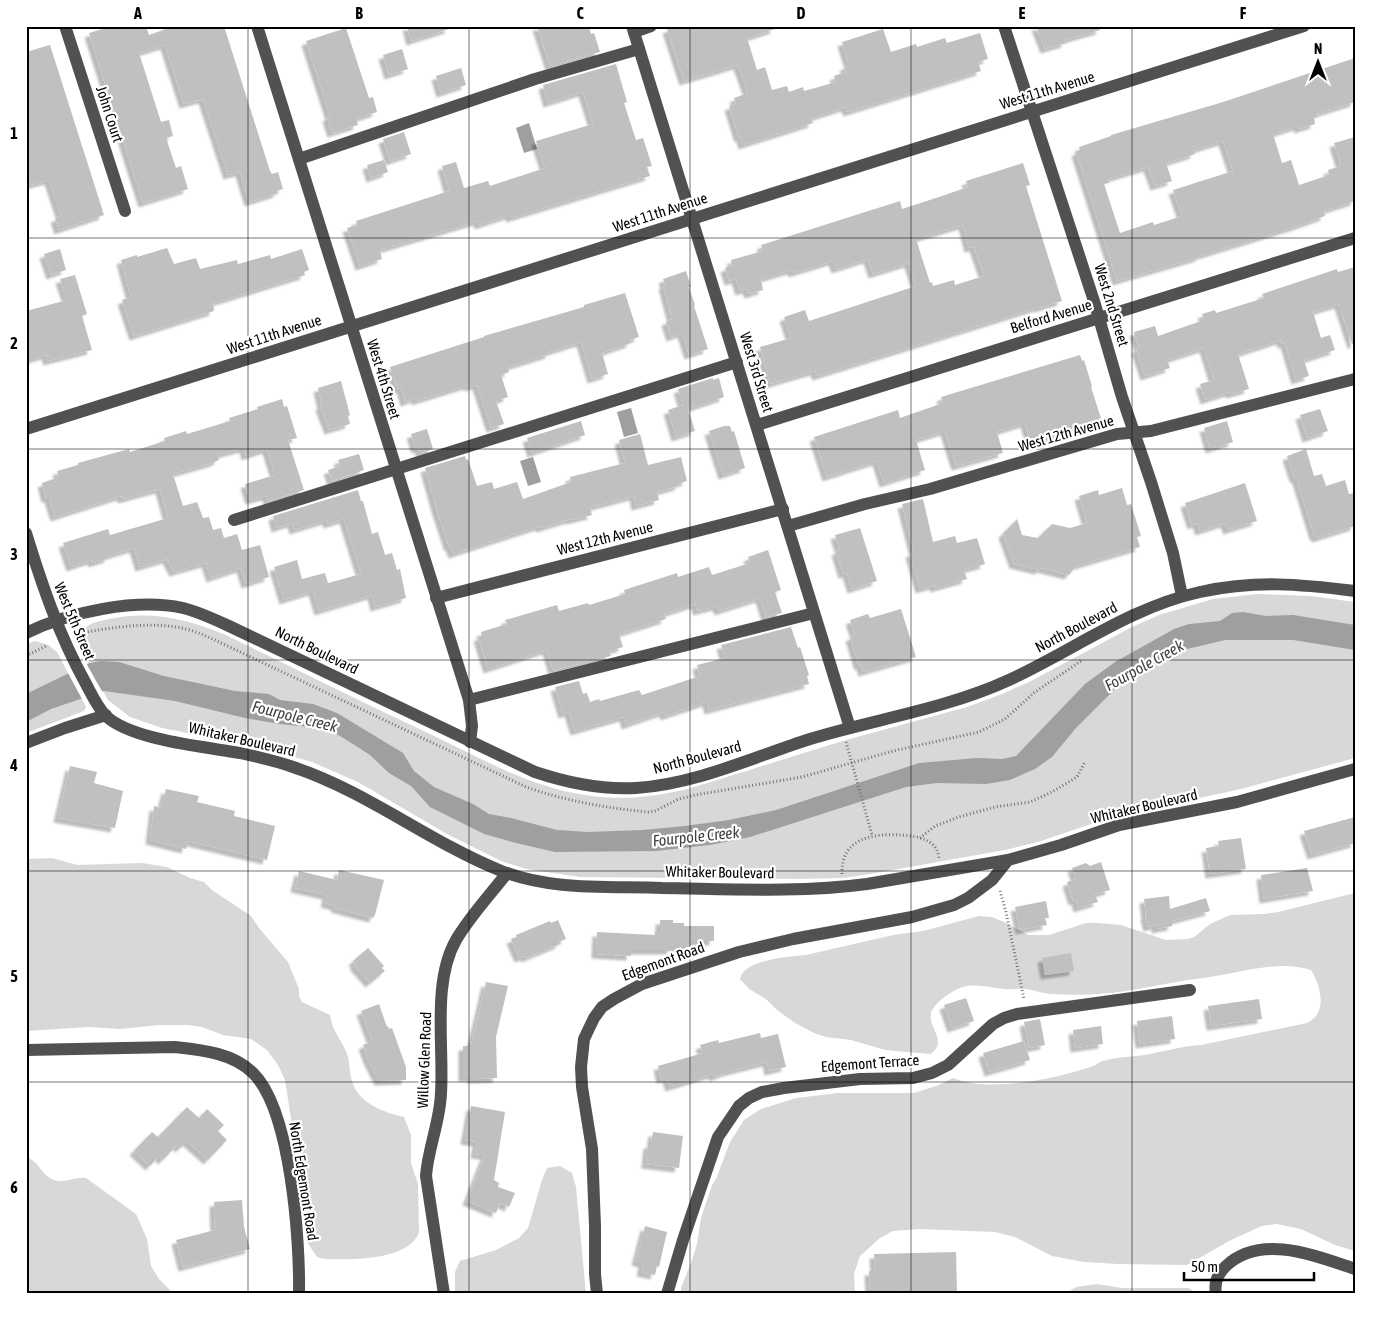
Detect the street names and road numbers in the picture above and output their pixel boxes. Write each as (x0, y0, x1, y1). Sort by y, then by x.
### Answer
street label: West 11th Avenue (998, 67, 1097, 112)
street label: John Court (93, 84, 127, 144)
street label: West 11th Avenue (611, 189, 709, 235)
street label: West 2nd Street (1091, 262, 1133, 348)
street label: Belford Avenue (1008, 296, 1094, 336)
street label: West 11th Avenue (225, 311, 323, 357)
street label: West 3rd Street (737, 330, 777, 414)
street label: West 4th Street (364, 337, 404, 421)
street label: West 12th Avenue (1016, 411, 1116, 455)
street label: West 12th Avenue (555, 518, 655, 558)
street label: West 5th Street (51, 580, 99, 662)
street label: North Boulevard (1032, 598, 1120, 656)
street label: North Boulevard (273, 623, 361, 677)
street label: Whitaker Boulevard (187, 718, 297, 760)
street label: North Boulevard (651, 737, 743, 777)
street label: Whitaker Boulevard (1089, 785, 1199, 827)
street label: Whitaker Boulevard (665, 863, 775, 881)
street label: Edgemont Road (619, 938, 707, 984)
street label: Willow Glen Road (414, 1011, 434, 1109)
street label: Edgemont Terrace (820, 1051, 920, 1075)
street label: North Edgemont Road (286, 1120, 322, 1242)

